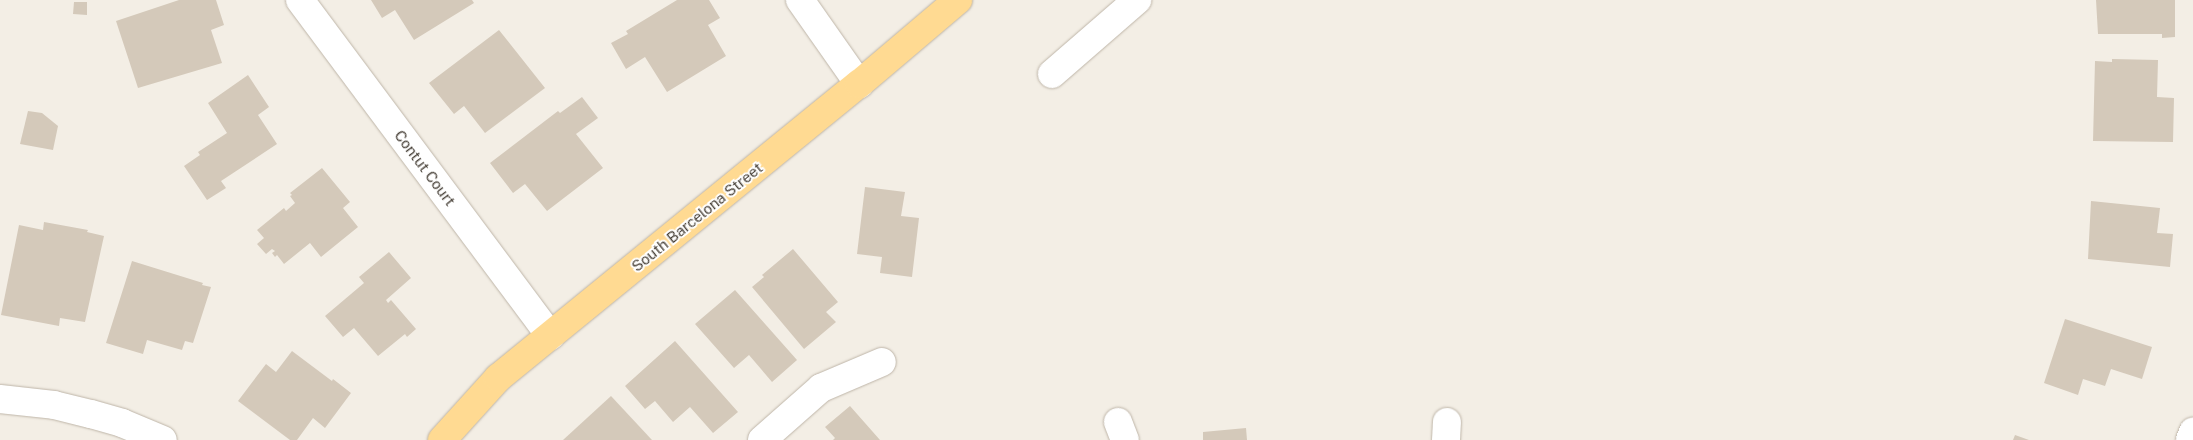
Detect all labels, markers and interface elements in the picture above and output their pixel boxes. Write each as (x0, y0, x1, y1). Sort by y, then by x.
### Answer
street label: Contut Court (391, 127, 459, 209)
street label: South Barcelona Street (628, 159, 766, 275)

